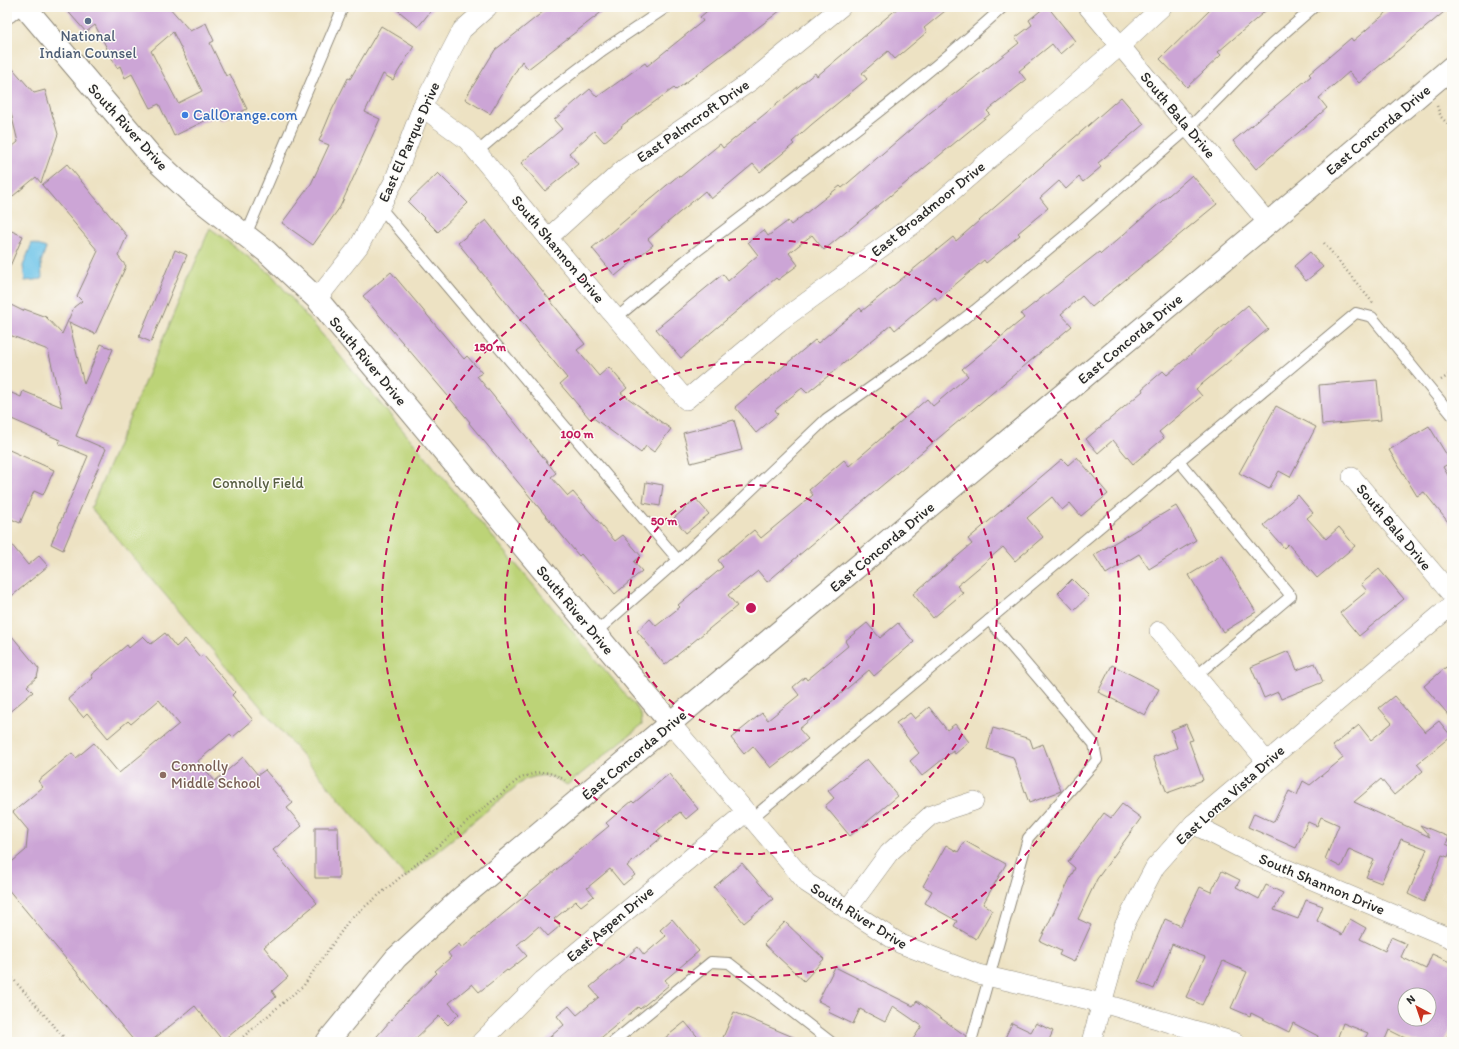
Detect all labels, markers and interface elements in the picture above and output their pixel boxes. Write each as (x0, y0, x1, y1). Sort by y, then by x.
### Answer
marker: National Indian Counsel (83, 16, 93, 26)
place label: National Indian Counsel (39, 27, 137, 62)
street label: South Bala Drive (1137, 68, 1219, 162)
street label: East Palmcroft Drive (633, 75, 753, 167)
street label: East El Parque Drive (374, 79, 444, 205)
street label: South River Drive (84, 80, 172, 174)
street label: East Concorda Drive (1322, 81, 1434, 179)
place label: CallOrange.com (193, 106, 298, 124)
marker: CallOrange.com (180, 110, 190, 120)
street label: East Broadmoor Drive (867, 157, 989, 261)
street label: South Shannon Drive (508, 191, 608, 307)
street label: East Concorda Drive (1074, 290, 1186, 388)
street label: South River Drive (325, 313, 411, 409)
text: 150 m (474, 340, 507, 354)
text: 100 m (560, 427, 594, 441)
park label: Connolly Field (212, 474, 304, 492)
street label: South Bala Drive (1353, 480, 1435, 574)
street label: East Concorda Drive (826, 498, 938, 596)
text: 50 m (651, 514, 678, 528)
street label: South River Drive (532, 562, 618, 658)
centre of rings (744, 601, 758, 615)
street label: East Concorda Drive (578, 706, 690, 804)
street label: East Loma Vista Drive (1172, 741, 1288, 849)
place label: Connolly Middle School (171, 757, 261, 792)
marker: Connolly Middle School (158, 770, 168, 780)
street label: South Shannon Drive (1256, 849, 1388, 919)
street label: South River Drive (807, 879, 911, 953)
street label: East Aspen Drive (563, 882, 657, 966)
north arrow (1397, 987, 1437, 1027)
text: N (1404, 992, 1418, 1007)

